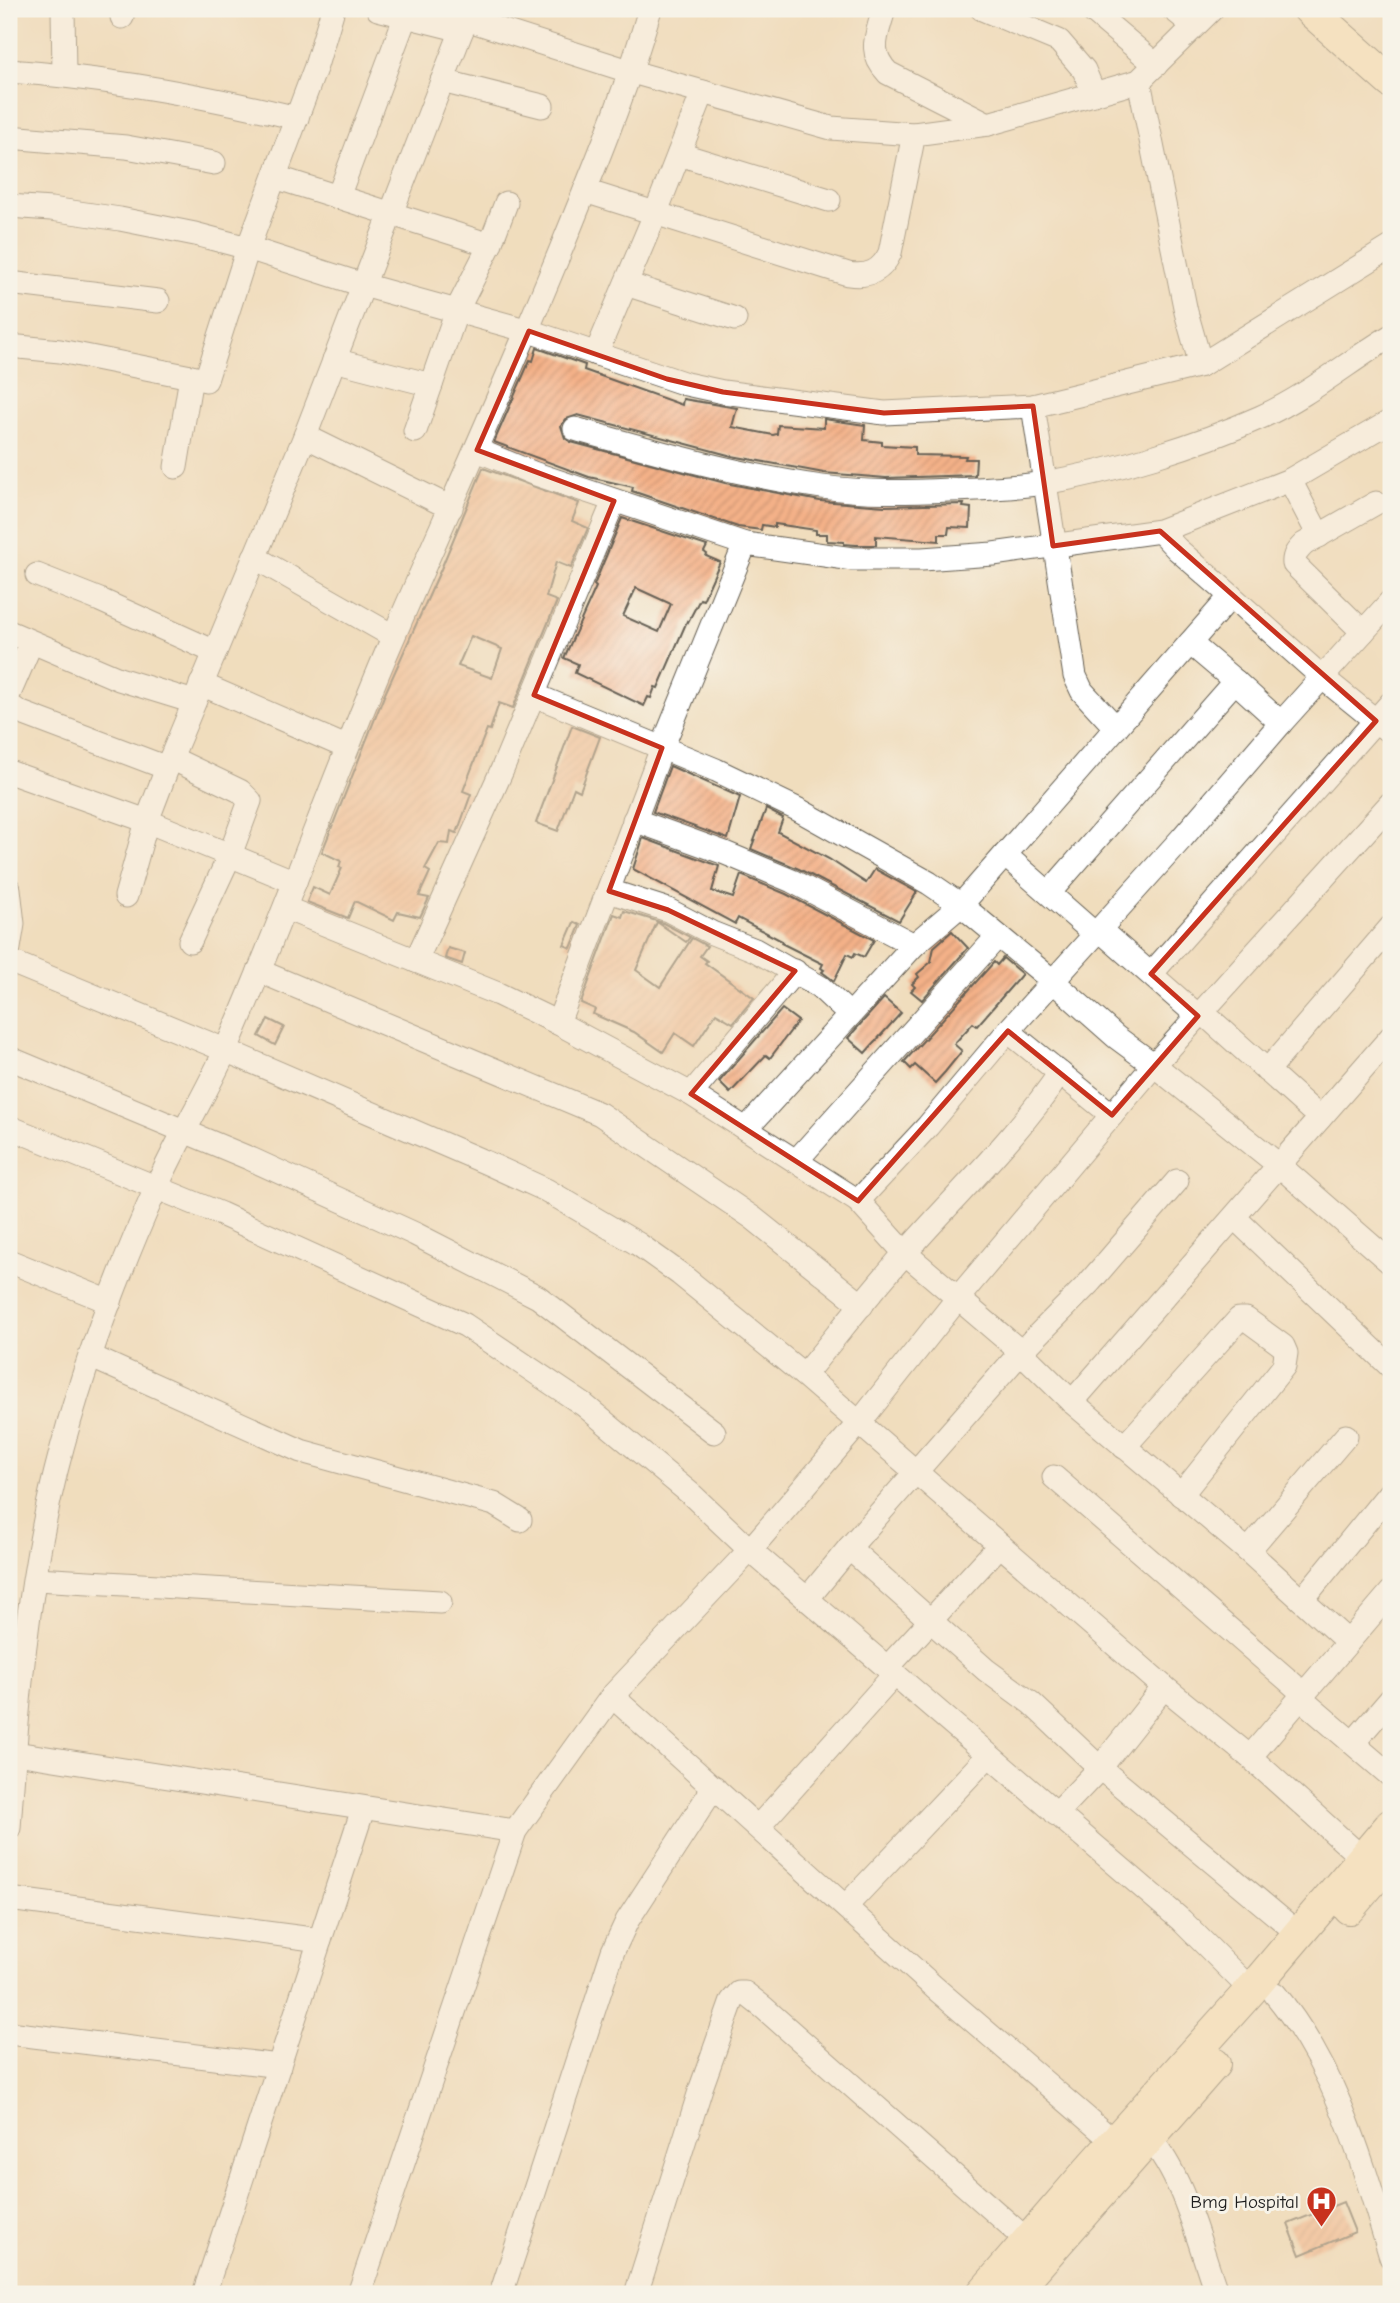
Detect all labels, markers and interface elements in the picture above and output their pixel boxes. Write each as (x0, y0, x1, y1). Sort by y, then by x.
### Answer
hospital icon: Bmg Hospital (1305, 2184, 1339, 2228)
place label: Bmg Hospital (1190, 2191, 1299, 2213)

